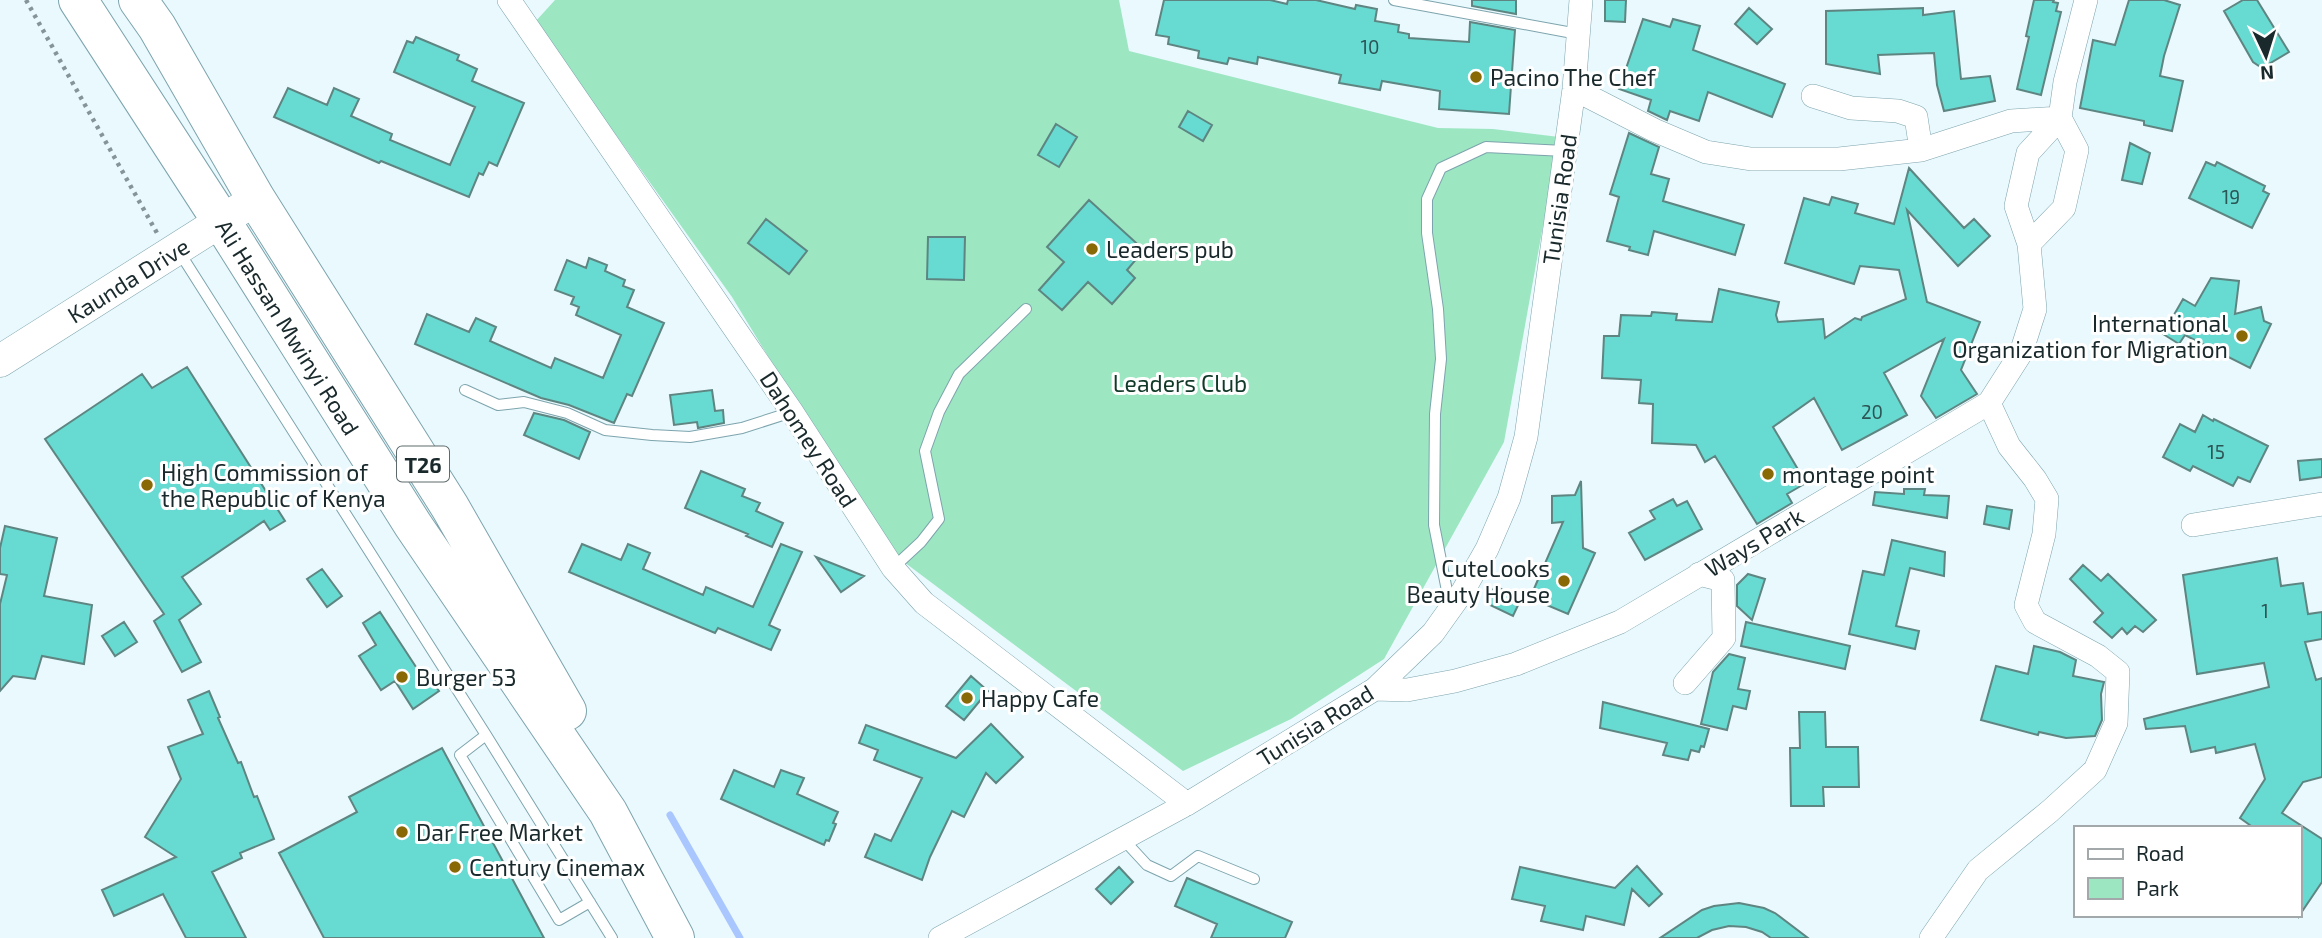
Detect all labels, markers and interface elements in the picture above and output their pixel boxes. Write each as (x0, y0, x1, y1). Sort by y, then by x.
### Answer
north arrow (2231, 21, 2301, 91)
house number: 10 (1360, 35, 1380, 58)
text: N (2260, 62, 2275, 85)
place label: Pacino The Chef (1490, 63, 1657, 91)
marker: Pacino The Chef (1468, 69, 1484, 85)
street label: Tunisia Road (1536, 132, 1582, 266)
house number: 19 (2222, 185, 2240, 208)
street label: Ali Hassan Mwinyi Road (210, 214, 366, 440)
street label: Kaunda Drive (62, 232, 194, 328)
place label: Leaders pub (1106, 235, 1234, 263)
marker: Leaders pub (1084, 241, 1100, 257)
place label: International Organization for Migration (1952, 309, 2228, 363)
marker: International Organization for Migration (2234, 328, 2250, 344)
street label: Dahomey Road (755, 366, 863, 512)
park label: Leaders Club (1113, 369, 1247, 397)
house number: 20 (1861, 400, 1883, 423)
house number: 15 (2207, 440, 2225, 463)
road number: T26 (397, 447, 449, 482)
place label: High Commission of the Republic of Kenya (161, 458, 386, 512)
place label: montage point (1782, 460, 1935, 488)
marker: montage point (1760, 466, 1776, 482)
marker: High Commission of the Republic of Kenya (139, 477, 155, 493)
street label: Ways Park (1700, 501, 1809, 582)
place label: CuteLooks Beauty House (1407, 554, 1550, 608)
marker: CuteLooks Beauty House (1556, 573, 1572, 589)
house number: 1 (2261, 599, 2269, 622)
place label: Burger 53 (416, 663, 517, 691)
marker: Burger 53 (394, 669, 410, 685)
street label: Tunisia Road (1252, 678, 1378, 772)
place label: Happy Cafe (981, 684, 1099, 712)
marker: Happy Cafe (959, 690, 975, 706)
place label: Dar Free Market (416, 818, 583, 846)
marker: Dar Free Market (394, 824, 410, 840)
legend (2074, 826, 2301, 917)
text: Road (2136, 840, 2184, 865)
place label: Century Cinemax (469, 853, 645, 881)
marker: Century Cinemax (447, 859, 463, 875)
text: Park (2136, 875, 2179, 900)

